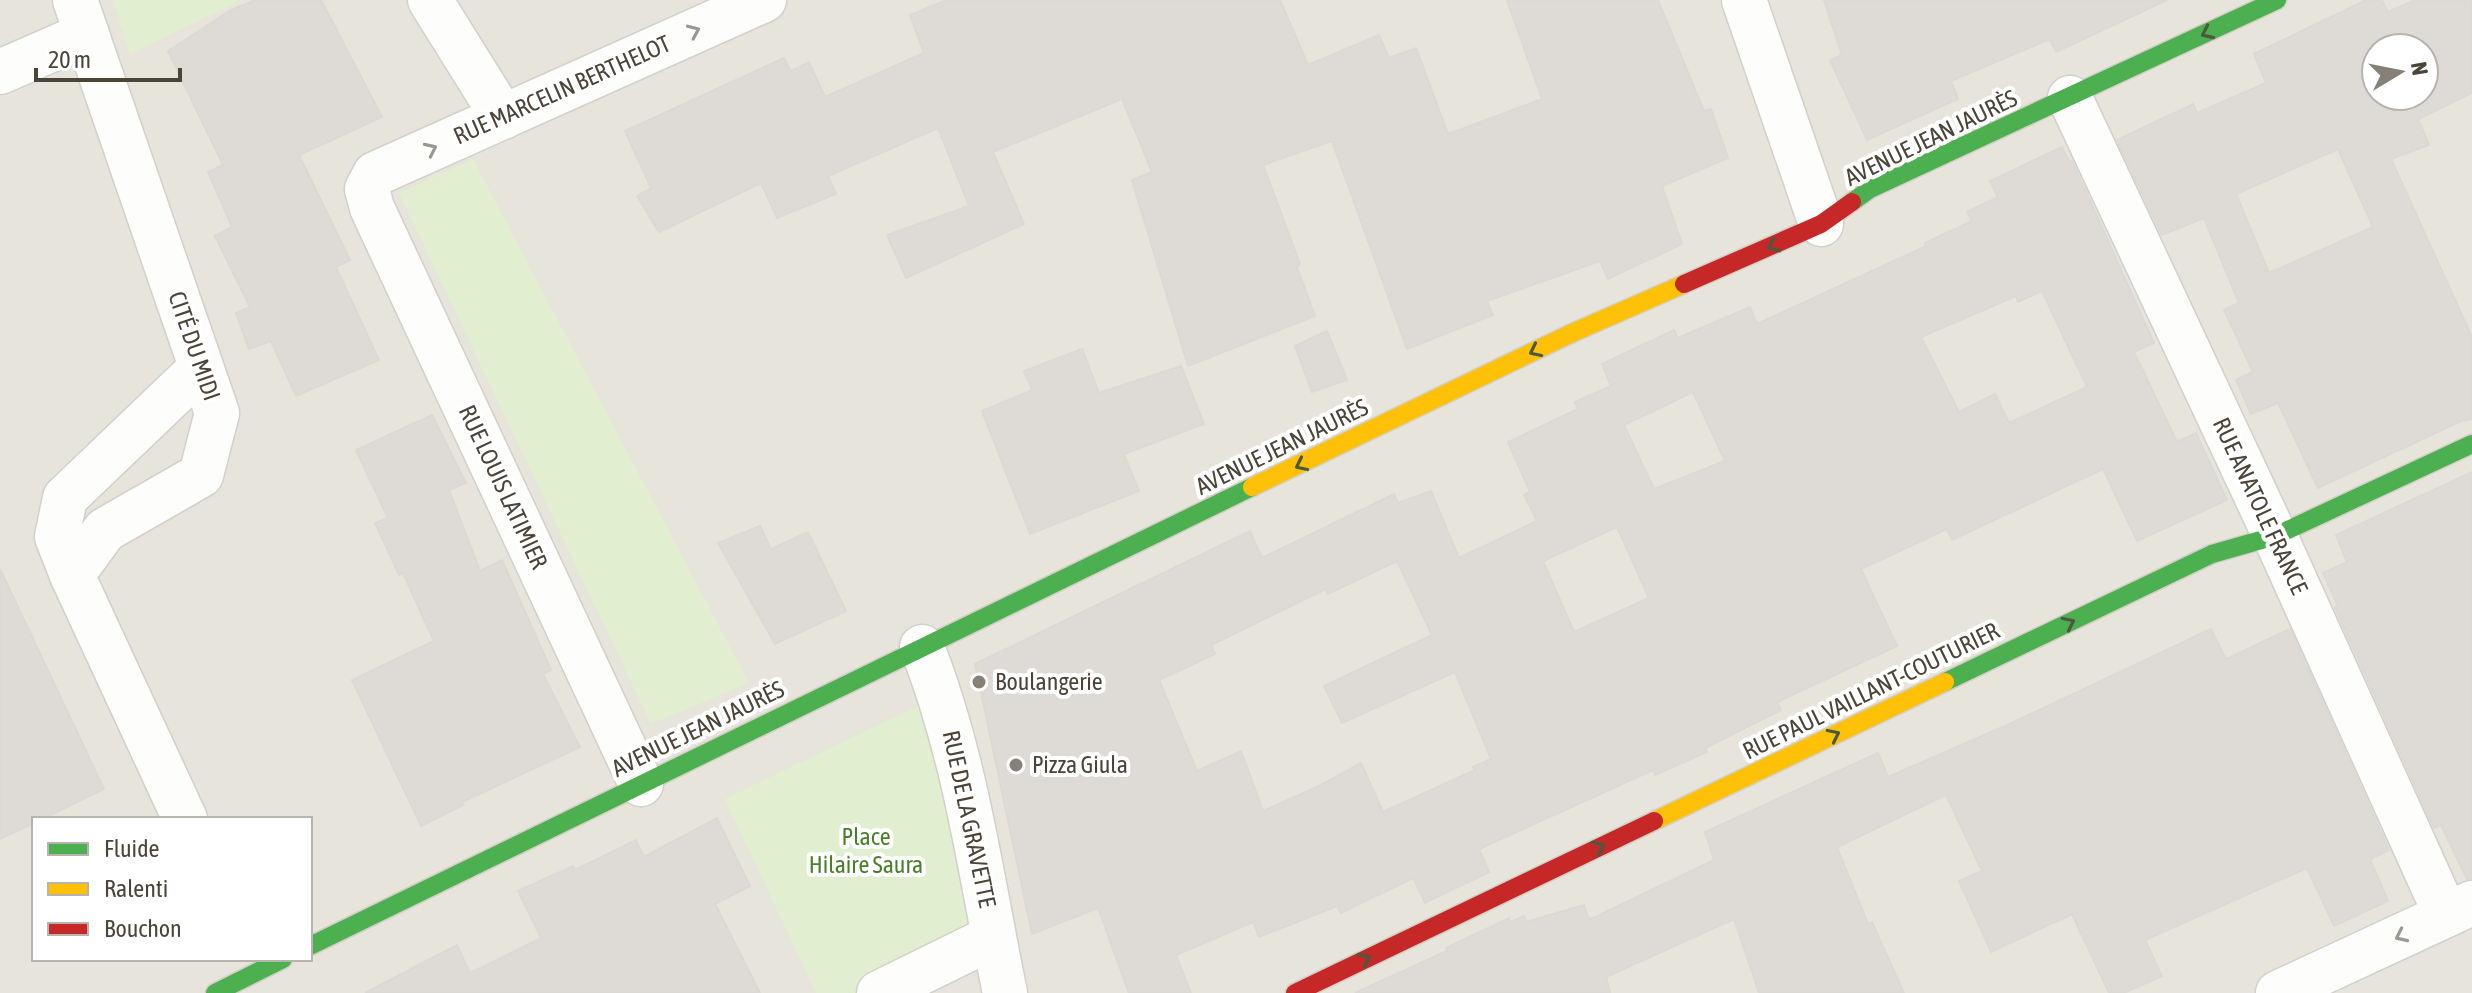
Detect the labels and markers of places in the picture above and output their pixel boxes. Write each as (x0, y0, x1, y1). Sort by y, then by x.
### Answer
place label: Boulangerie (995, 668, 1103, 695)
marker: Boulangerie (970, 673, 988, 691)
place label: Pizza Giula (1032, 751, 1128, 778)
marker: Pizza Giula (1007, 756, 1025, 774)

